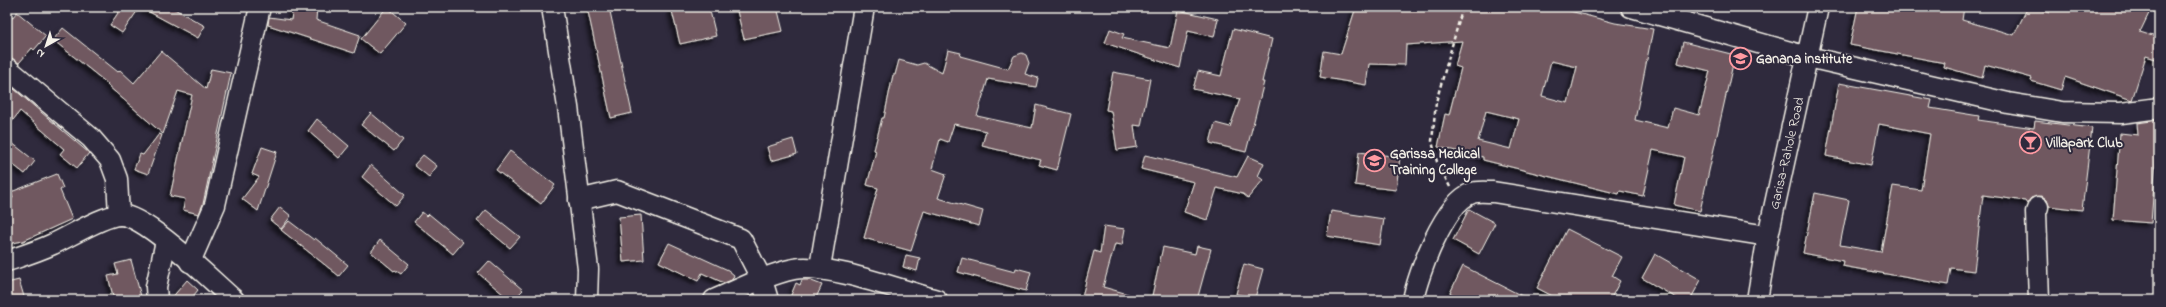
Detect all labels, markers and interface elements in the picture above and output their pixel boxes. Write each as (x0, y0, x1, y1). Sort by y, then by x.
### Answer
north arrow (26, 26, 66, 66)
text: N (32, 44, 48, 62)
school or university icon: Ganana institute (1727, 45, 1753, 71)
place label: Ganana institute (1756, 49, 1853, 70)
street label: Garisa-Rahole Road (1764, 95, 1811, 211)
bar icon: Villapark Club (2017, 129, 2043, 155)
place label: Villapark Club (2045, 133, 2123, 154)
place label: Garissa Medical Training College (1390, 144, 1480, 183)
school or university icon: Garissa Medical Training College (1362, 148, 1388, 174)

